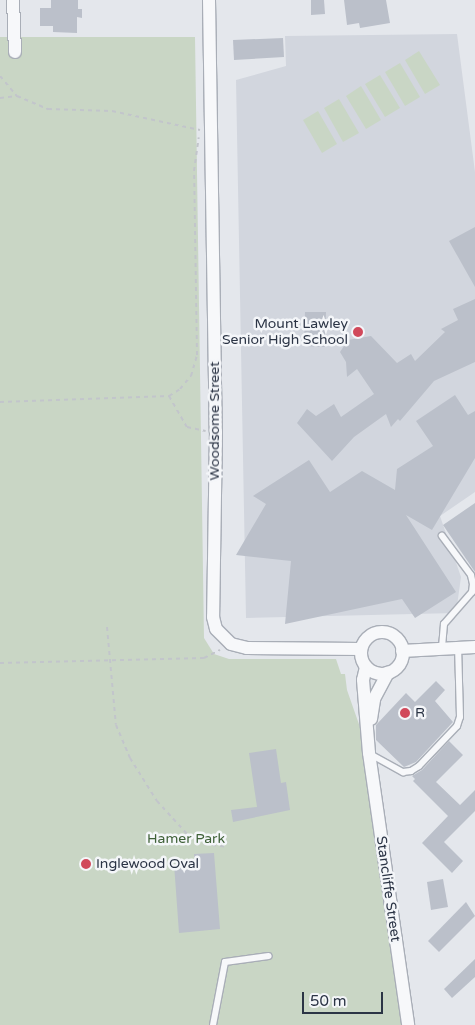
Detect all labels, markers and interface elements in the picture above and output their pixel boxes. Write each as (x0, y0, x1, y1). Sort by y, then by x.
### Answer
place label: Mount Lawley Senior High School (222, 316, 348, 348)
marker: Mount Lawley Senior High School (352, 326, 364, 338)
street label: Woodsome Street (207, 361, 223, 481)
place label: R (415, 705, 425, 721)
marker: R (399, 707, 411, 719)
park label: Hamer Park (147, 831, 225, 847)
street label: Stancliffe Street (372, 835, 404, 943)
place label: Inglewood Oval (96, 856, 199, 872)
marker: Inglewood Oval (80, 858, 92, 870)
scale bar (305, 982, 386, 1014)
text: 50 m (310, 992, 347, 1010)

